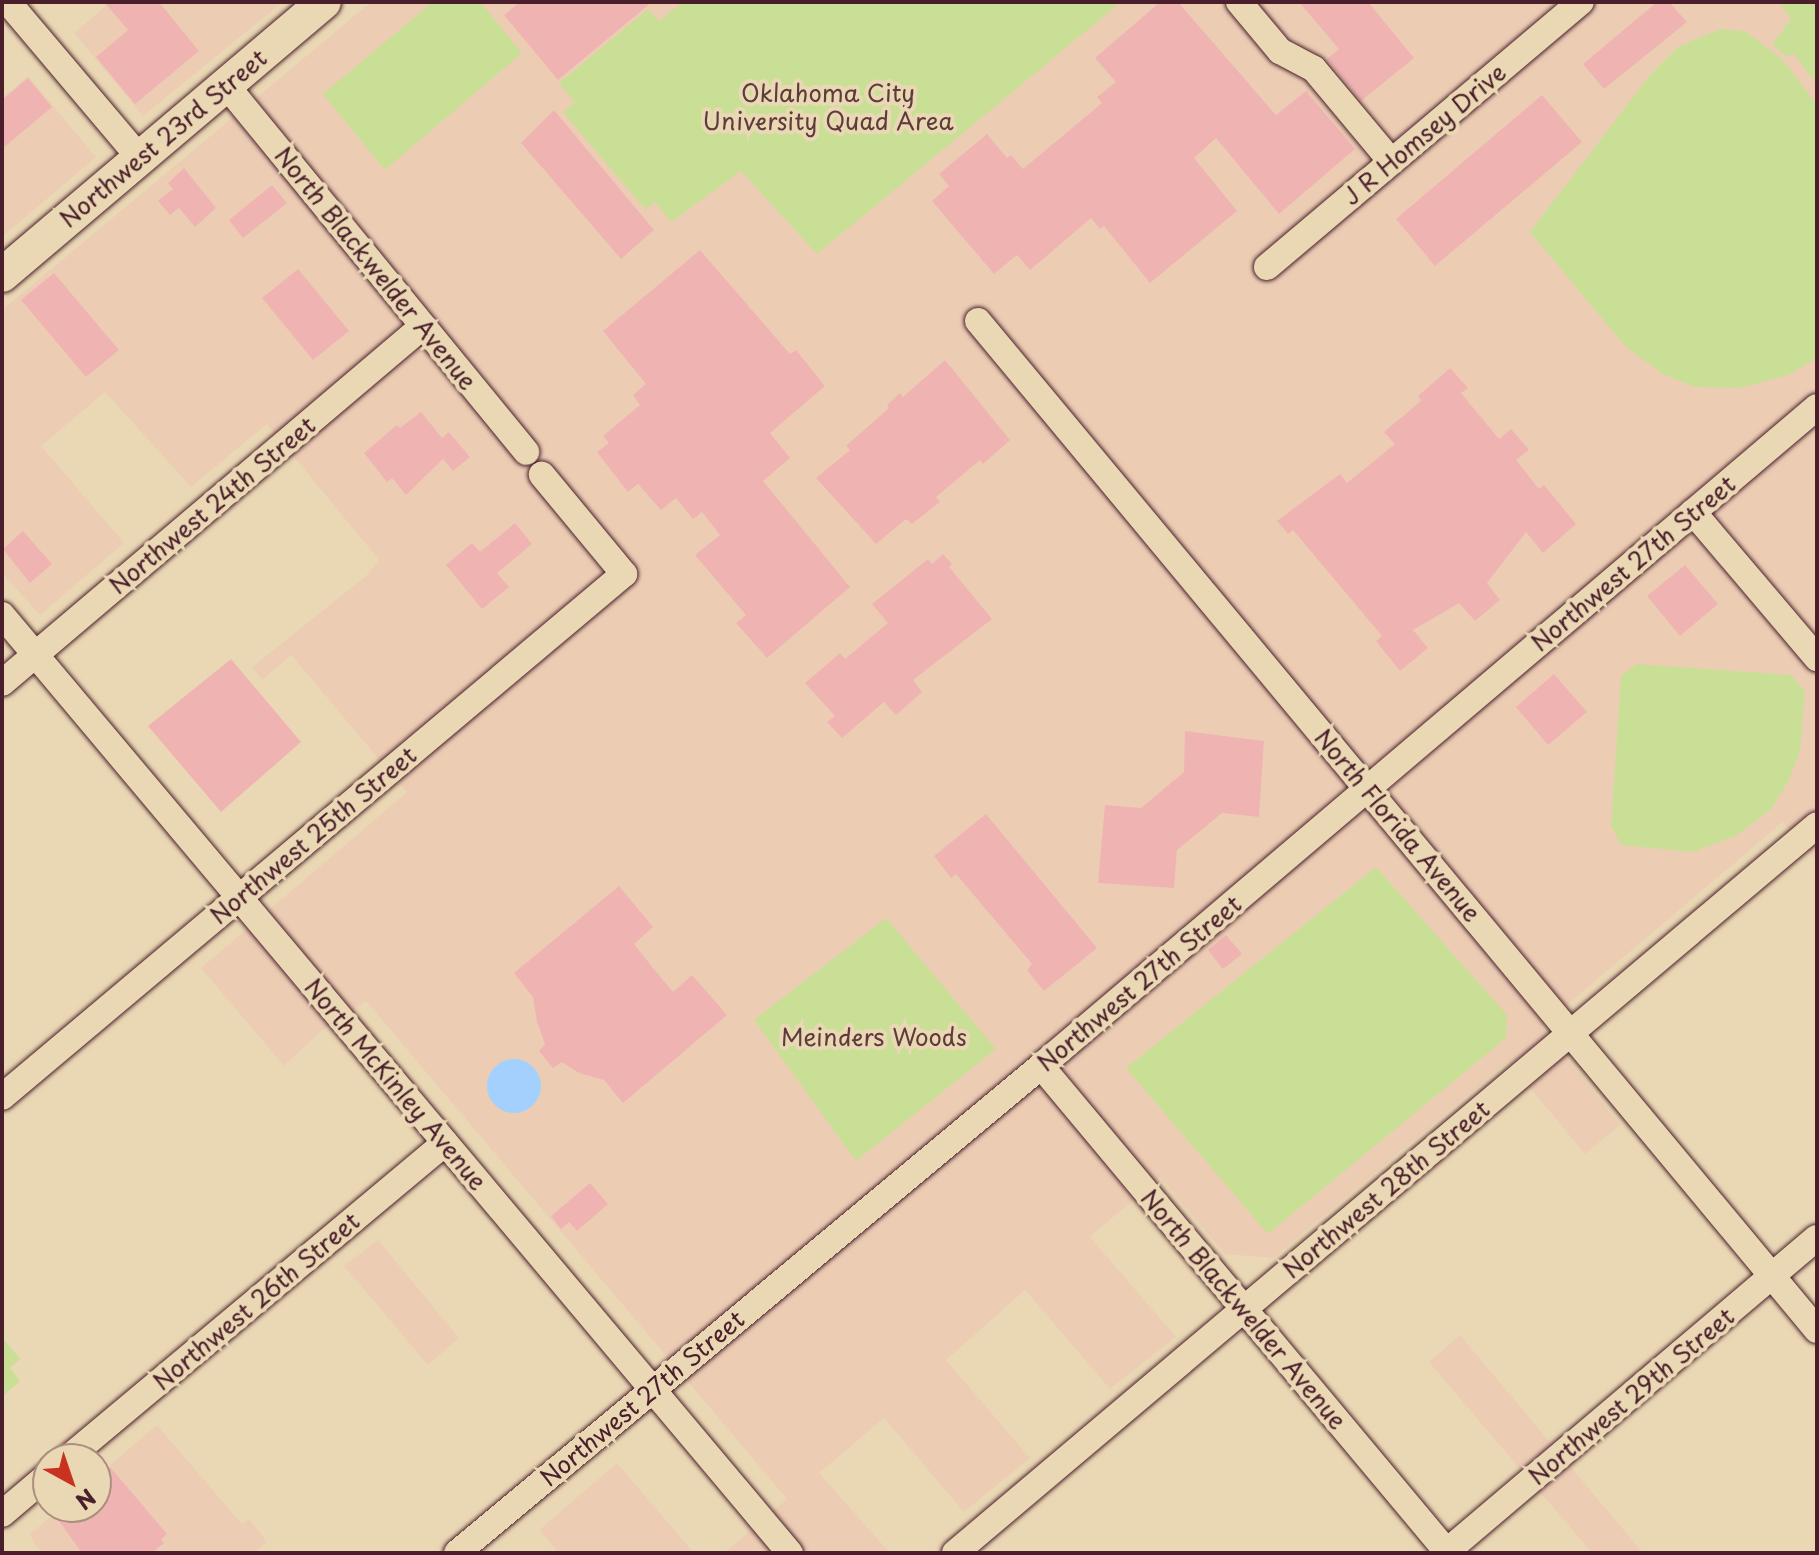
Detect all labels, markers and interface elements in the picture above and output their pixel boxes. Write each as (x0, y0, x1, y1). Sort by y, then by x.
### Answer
street label: Northwest 23rd Street (53, 43, 273, 233)
street label: J R Homsey Drive (1335, 56, 1513, 212)
park label: Oklahoma City University Quad Area (703, 79, 953, 135)
street label: North Blackwelder Avenue (269, 141, 483, 395)
street label: Northwest 24th Street (103, 410, 321, 600)
street label: Northwest 27th Street (1525, 469, 1741, 657)
street label: North Florida Avenue (1308, 722, 1488, 928)
street label: Northwest 25th Street (204, 740, 422, 930)
street label: Northwest 27th Street (1031, 889, 1247, 1077)
street label: North McKinley Avenue (298, 972, 494, 1196)
park label: Meinders Woods (780, 1023, 968, 1051)
street label: Northwest 28th Street (1277, 1094, 1495, 1284)
street label: North Blackwelder Avenue (1135, 1183, 1353, 1435)
street label: Northwest 26th Street (146, 1206, 366, 1396)
street label: Northwest 29th Street (1522, 1302, 1740, 1490)
street label: Northwest 27th Street (534, 1304, 750, 1492)
north arrow (32, 1443, 112, 1523)
text: N (69, 1482, 104, 1518)

